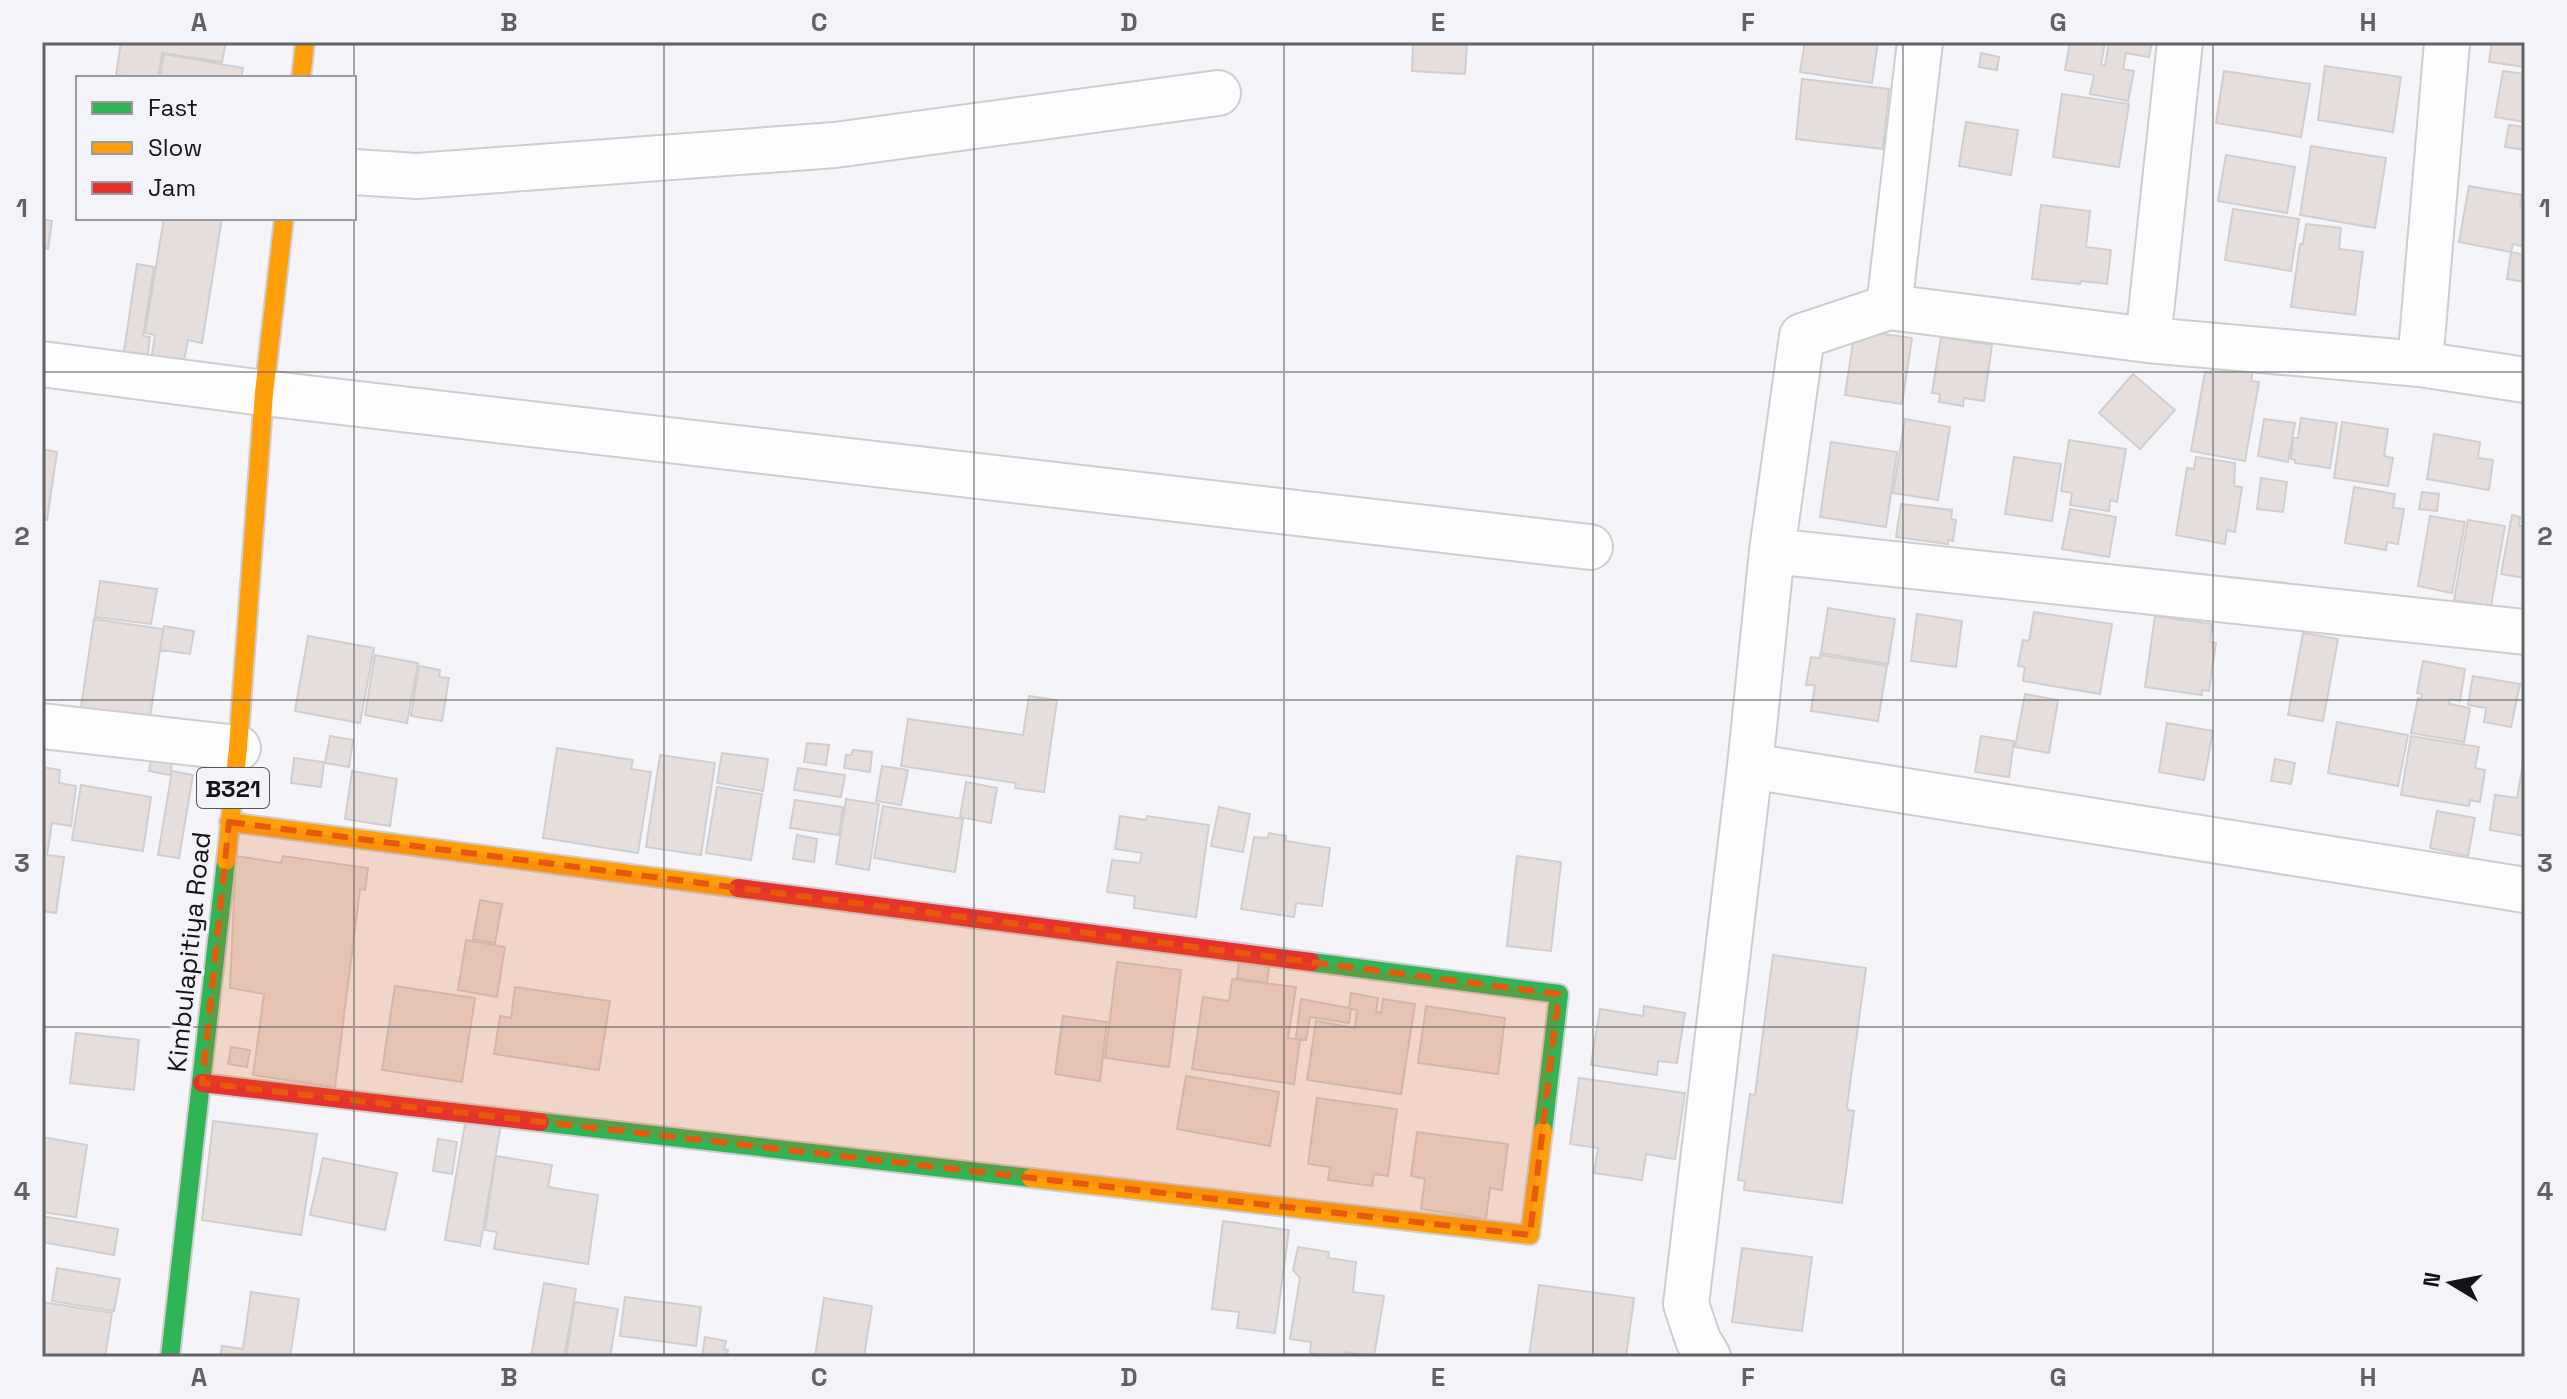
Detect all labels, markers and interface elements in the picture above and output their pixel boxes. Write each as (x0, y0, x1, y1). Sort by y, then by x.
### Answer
text: A (191, 5, 208, 39)
text: B (500, 5, 518, 39)
text: C (811, 5, 827, 39)
text: D (1120, 5, 1138, 39)
text: E (1431, 5, 1445, 39)
text: F (1741, 5, 1755, 39)
text: G (2049, 5, 2067, 39)
text: H (2359, 5, 2377, 39)
legend (76, 76, 356, 220)
text: Fast (148, 92, 198, 123)
text: Slow (148, 132, 202, 163)
text: Jam (148, 172, 196, 203)
text: 1 (16, 191, 28, 225)
text: 1 (2539, 191, 2551, 225)
text: 2 (14, 519, 30, 553)
text: 2 (2537, 519, 2553, 553)
road number: B321 (197, 768, 269, 808)
street label: Kimbulapitiya Road (159, 830, 219, 1074)
text: 3 (14, 846, 30, 880)
text: 3 (2537, 846, 2553, 880)
text: 4 (14, 1174, 30, 1208)
text: 4 (2537, 1174, 2553, 1208)
north arrow (2411, 1243, 2491, 1323)
text: N (2416, 1270, 2446, 1289)
text: A (191, 1360, 208, 1394)
text: B (500, 1360, 518, 1394)
text: C (811, 1360, 827, 1394)
text: D (1120, 1360, 1138, 1394)
text: E (1431, 1360, 1445, 1394)
text: F (1741, 1360, 1755, 1394)
text: G (2049, 1360, 2067, 1394)
text: H (2359, 1360, 2377, 1394)

